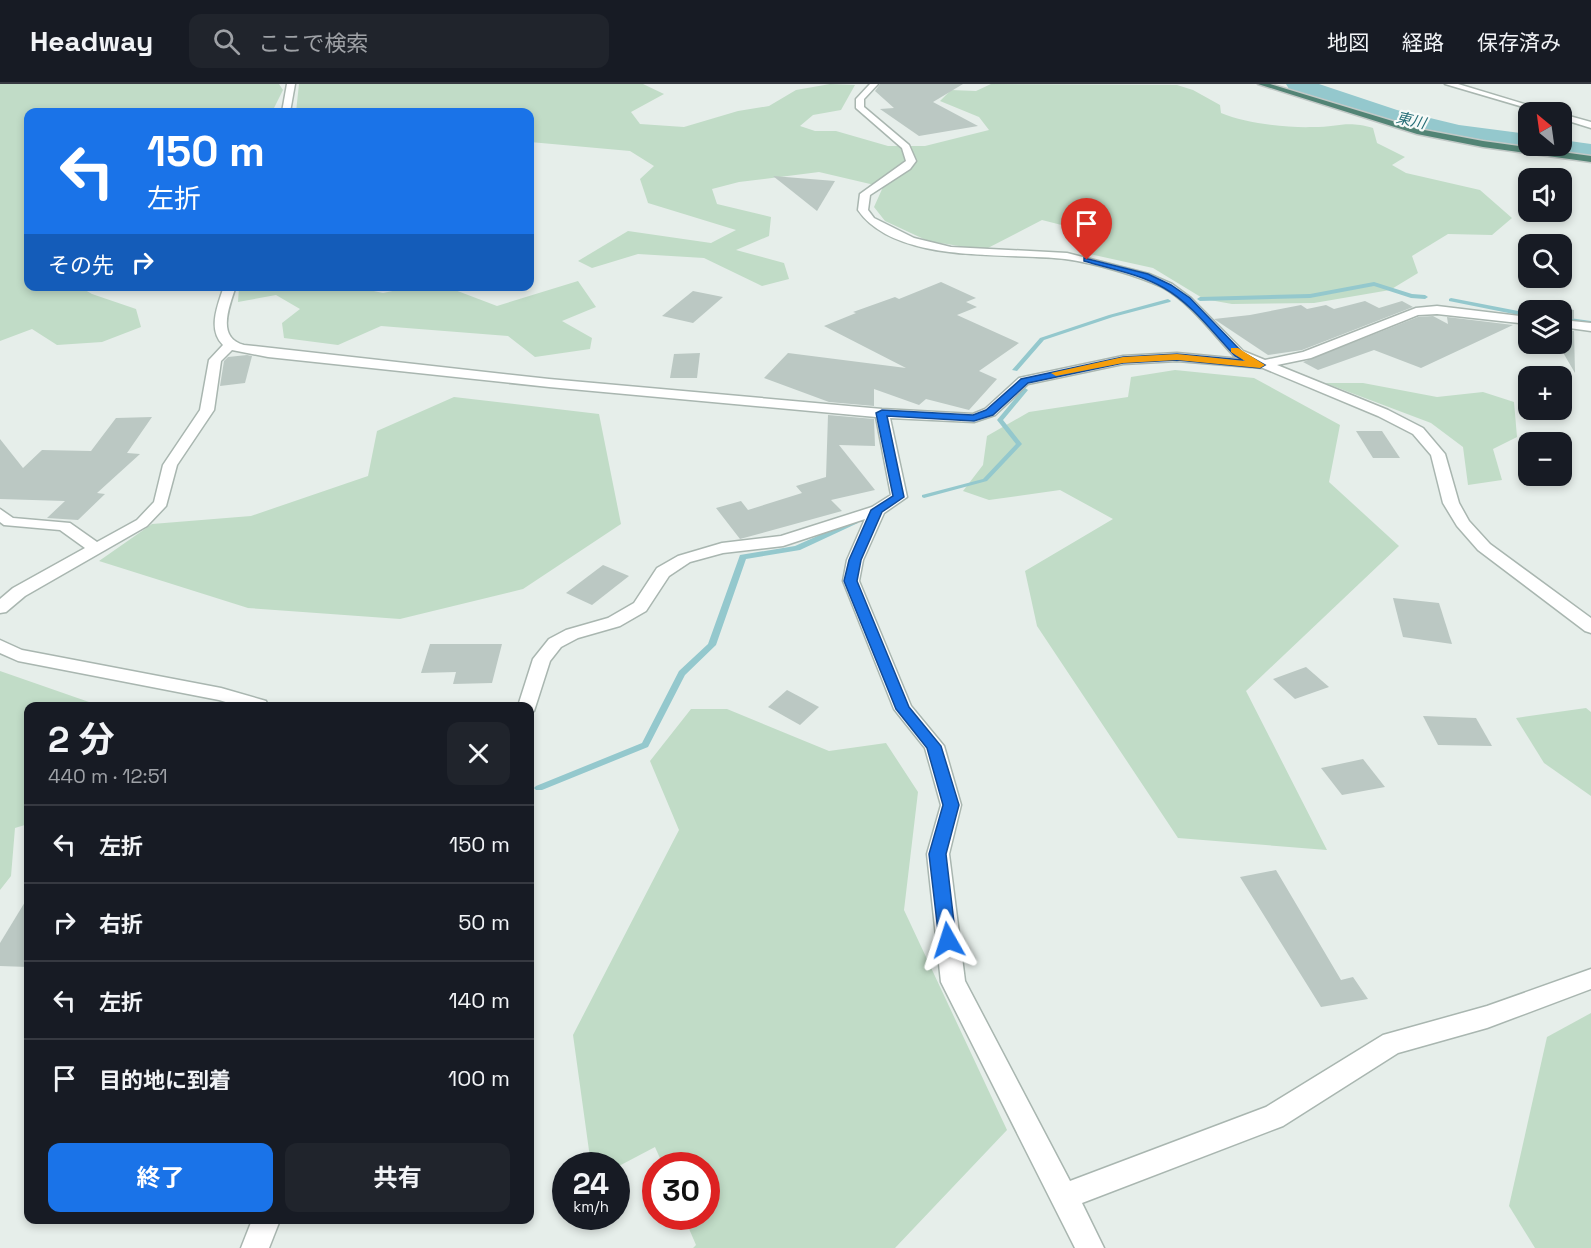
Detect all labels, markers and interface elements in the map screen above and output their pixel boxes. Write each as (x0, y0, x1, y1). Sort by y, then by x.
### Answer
search box (189, 14, 609, 68)
text: Headway (30, 23, 153, 59)
icon: search (210, 25, 243, 58)
text: ここで検索 (258, 29, 368, 57)
text: 地図 (1327, 29, 1369, 56)
text: 経路 (1402, 29, 1444, 56)
text: 保存済み (1477, 29, 1561, 56)
north arrow (1518, 102, 1572, 156)
map controls (1518, 102, 1572, 486)
water label: 東川 (1394, 107, 1430, 133)
text: 150 m (147, 125, 265, 178)
icon: left (48, 132, 126, 210)
button: sound (1518, 168, 1572, 222)
text: 左折 (147, 181, 201, 216)
pin (1061, 198, 1112, 260)
icon: arrive (1070, 207, 1103, 240)
button: search (1518, 234, 1572, 288)
icon: right (126, 246, 159, 279)
text: その先 (48, 251, 114, 279)
button: layers (1518, 300, 1572, 354)
button: + (1518, 366, 1572, 420)
button: − (1518, 432, 1572, 486)
text: 2 分 (48, 717, 115, 763)
button: close (447, 722, 510, 785)
text: 440 m · 12:51 (48, 763, 168, 789)
icon: left (48, 828, 81, 861)
text: 150 m (449, 830, 510, 858)
text: 左折 (99, 832, 143, 860)
icon: right (48, 906, 81, 939)
text: 50 m (458, 908, 510, 936)
position arrow (916, 908, 980, 972)
text: 右折 (99, 910, 143, 938)
icon: left (48, 984, 81, 1017)
text: 140 m (448, 986, 510, 1014)
text: 左折 (99, 988, 143, 1016)
icon: arrive (48, 1062, 81, 1095)
text: 100 m (448, 1064, 510, 1092)
text: 目的地に到着 (99, 1066, 231, 1094)
button: 終了 (48, 1143, 273, 1212)
button: 共有 (285, 1143, 510, 1212)
speed limit sign: 30 (642, 1152, 720, 1230)
text: 24 (573, 1164, 609, 1203)
text: km/h (573, 1197, 609, 1216)

